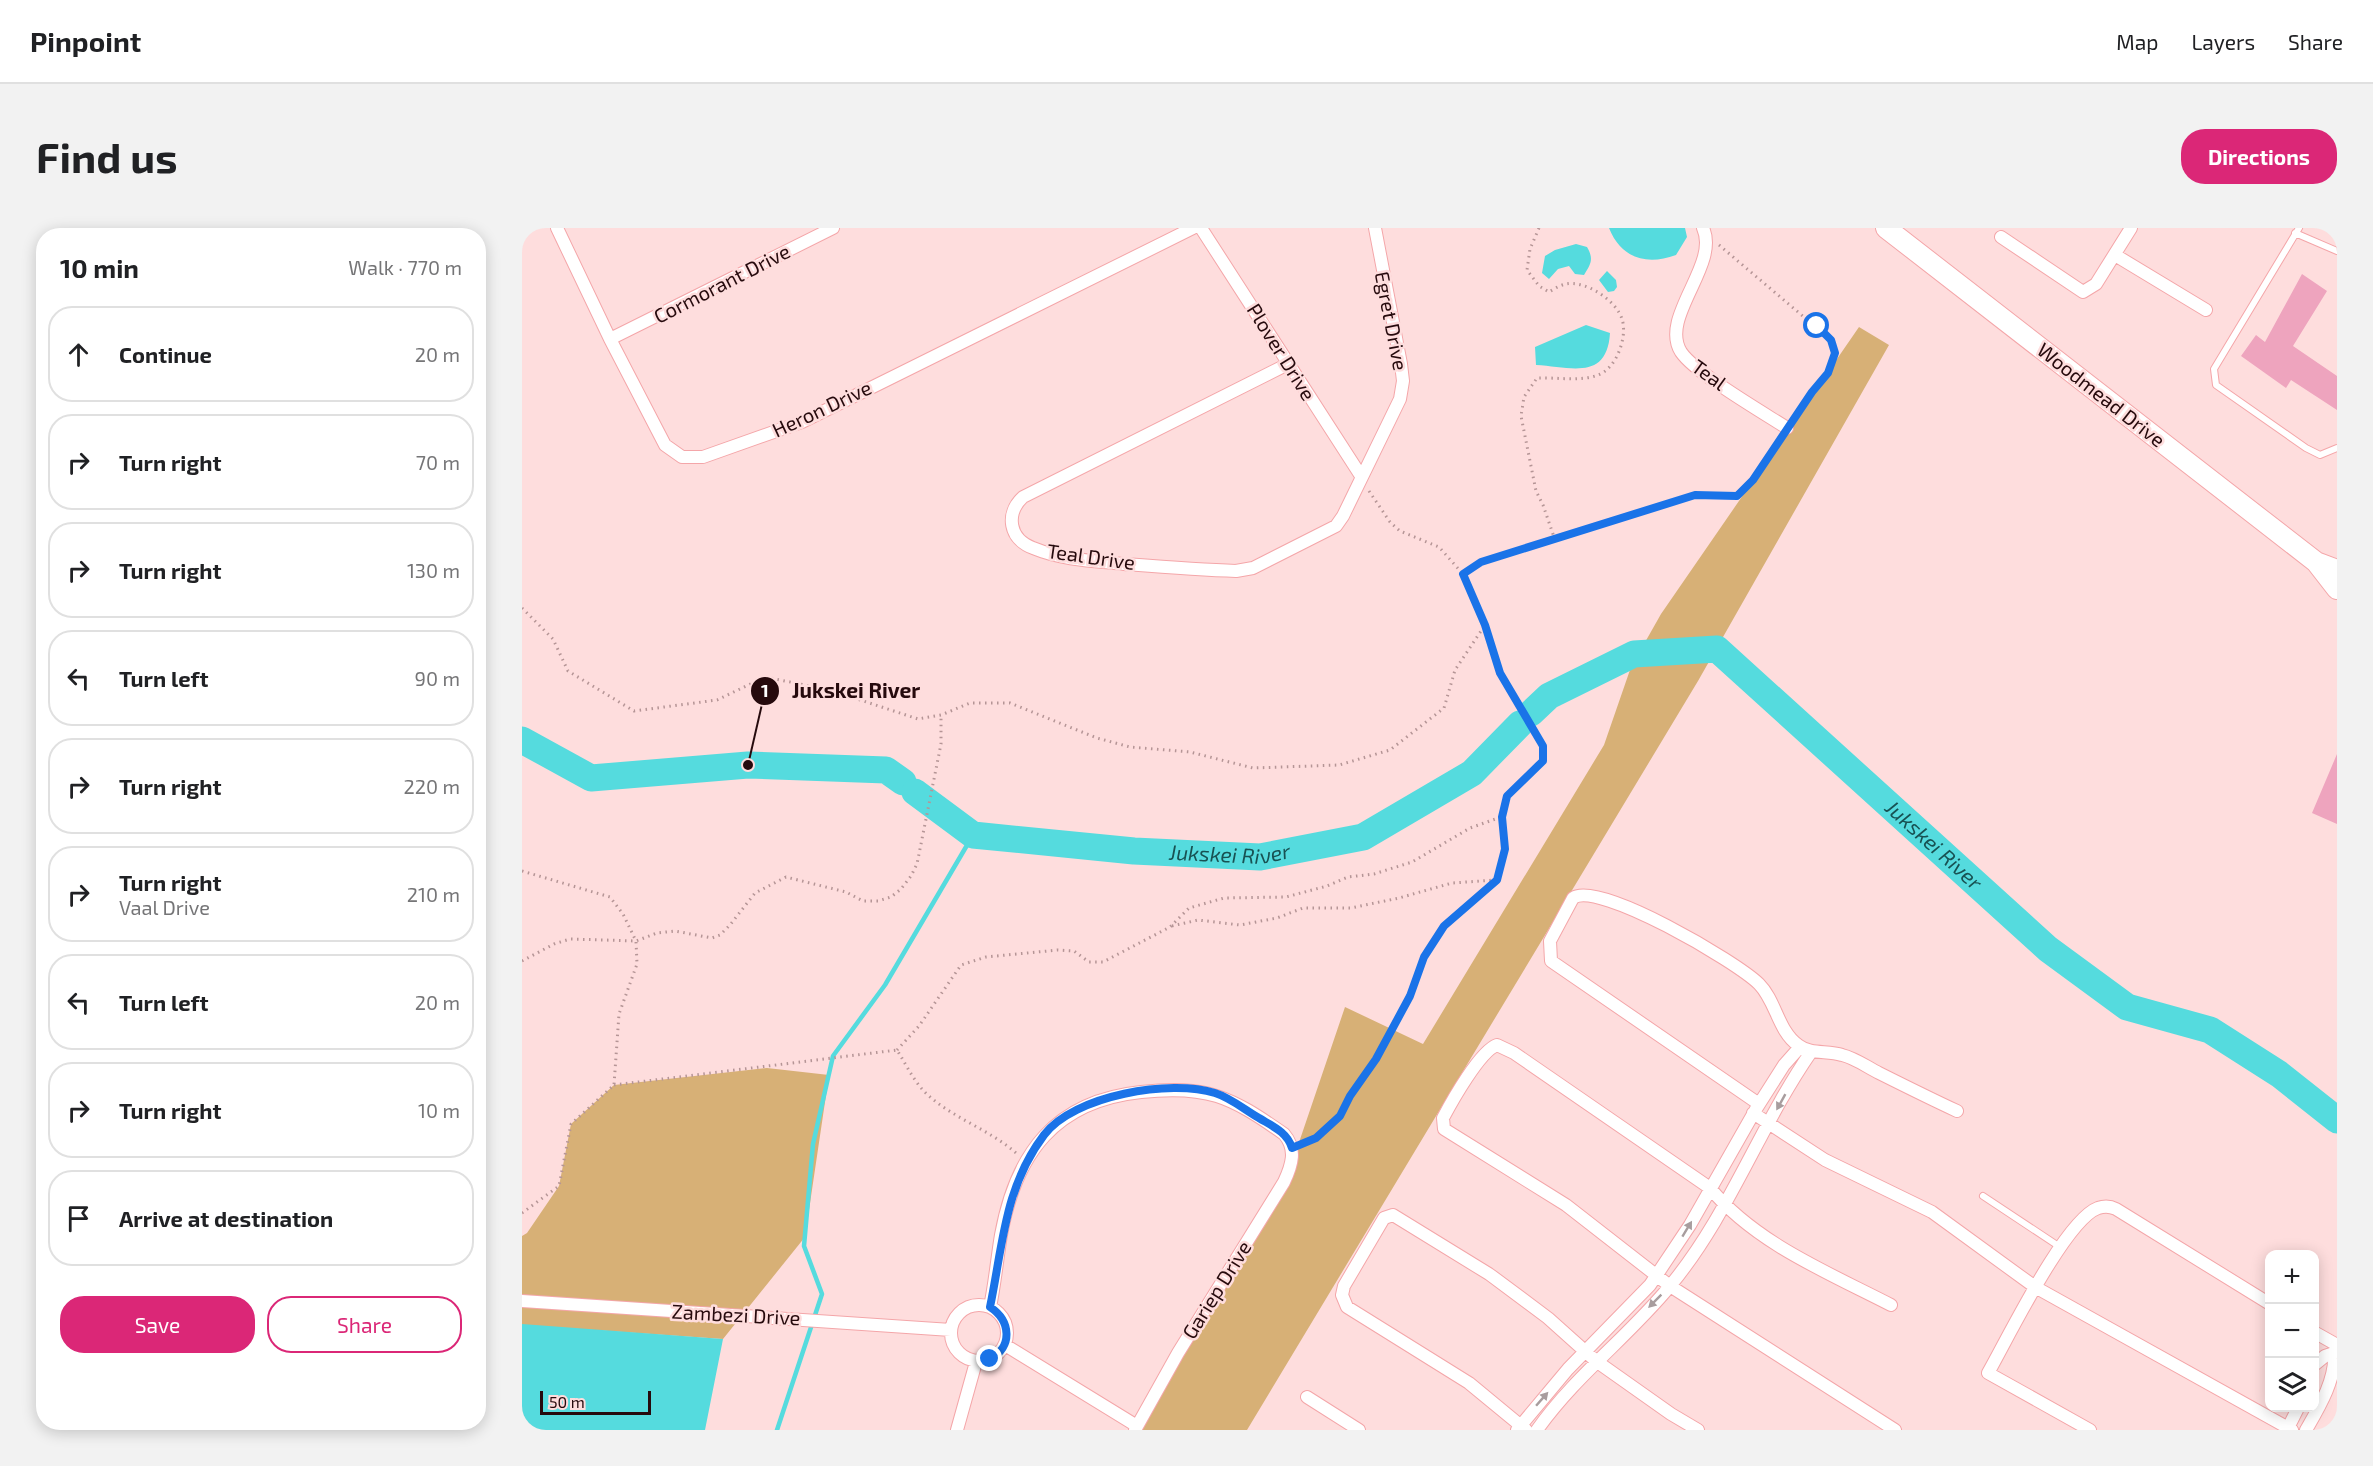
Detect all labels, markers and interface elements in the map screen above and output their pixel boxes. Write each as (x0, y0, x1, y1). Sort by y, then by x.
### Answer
text: Pinpoint (30, 24, 141, 58)
text: Map (2116, 29, 2158, 54)
text: Layers (2191, 29, 2255, 54)
text: Share (2288, 29, 2343, 54)
button: Directions (2181, 129, 2337, 184)
text: Find us (36, 131, 178, 181)
street label: Cormorant Drive (649, 238, 794, 328)
text: 10 min (60, 252, 139, 283)
text: Walk · 770 m (348, 255, 462, 279)
street label: Egret Drive (1371, 269, 1413, 372)
street label: Plover Drive (1243, 299, 1321, 404)
route start (1803, 312, 1829, 338)
street label: Woodmead Drive (2033, 337, 2170, 452)
icon: ahead (62, 338, 95, 371)
text: Continue (119, 341, 212, 367)
text: 20 m (415, 342, 460, 366)
street label: Teal (1688, 354, 1732, 395)
street label: Heron Drive (768, 375, 875, 442)
icon: right (62, 446, 95, 479)
text: Turn right (119, 449, 221, 475)
text: 70 m (416, 450, 460, 474)
street label: Teal Drive (1046, 538, 1137, 574)
icon: right (62, 554, 95, 587)
text: Turn right (119, 557, 221, 583)
text: 130 m (407, 558, 460, 582)
icon: left (62, 662, 95, 695)
text: Turn left (119, 665, 208, 691)
text: 90 m (415, 666, 460, 690)
callout: Jukskei River (750, 671, 932, 710)
text: Jukskei River (792, 677, 920, 702)
text: 1 (761, 679, 769, 701)
icon: right (62, 770, 95, 803)
text: Turn right (119, 773, 221, 799)
text: 220 m (403, 774, 460, 798)
water label: Jukskei River (1880, 793, 1988, 895)
water label: Jukskei River (1168, 837, 1293, 868)
text: Turn right (119, 869, 221, 895)
icon: right (62, 878, 95, 911)
text: 210 m (407, 882, 460, 906)
text: Vaal Drive (119, 895, 210, 919)
icon: left (62, 986, 95, 1019)
text: Turn left (119, 989, 208, 1015)
text: 20 m (415, 990, 460, 1014)
one-way arrow (1776, 1093, 1786, 1110)
icon: right (62, 1094, 95, 1127)
text: Turn right (119, 1097, 221, 1123)
text: 10 m (418, 1098, 460, 1122)
icon: arrive (62, 1202, 95, 1235)
text: Arrive at destination (119, 1205, 333, 1231)
one-way arrow (1682, 1220, 1692, 1237)
street label: Gariep Drive (1177, 1236, 1256, 1343)
map controls (2265, 1250, 2319, 1412)
button: + (2265, 1250, 2319, 1304)
one-way arrow (1649, 1294, 1663, 1308)
button: Save (60, 1296, 255, 1353)
button: Share (267, 1296, 462, 1353)
street label: Zambezi Drive (671, 1299, 801, 1329)
button: − (2265, 1304, 2319, 1358)
route end (976, 1345, 1002, 1371)
button: layers (2265, 1358, 2319, 1412)
scale bar (540, 1388, 651, 1416)
text: 50 m (549, 1392, 585, 1411)
one-way arrow (1535, 1392, 1548, 1407)

